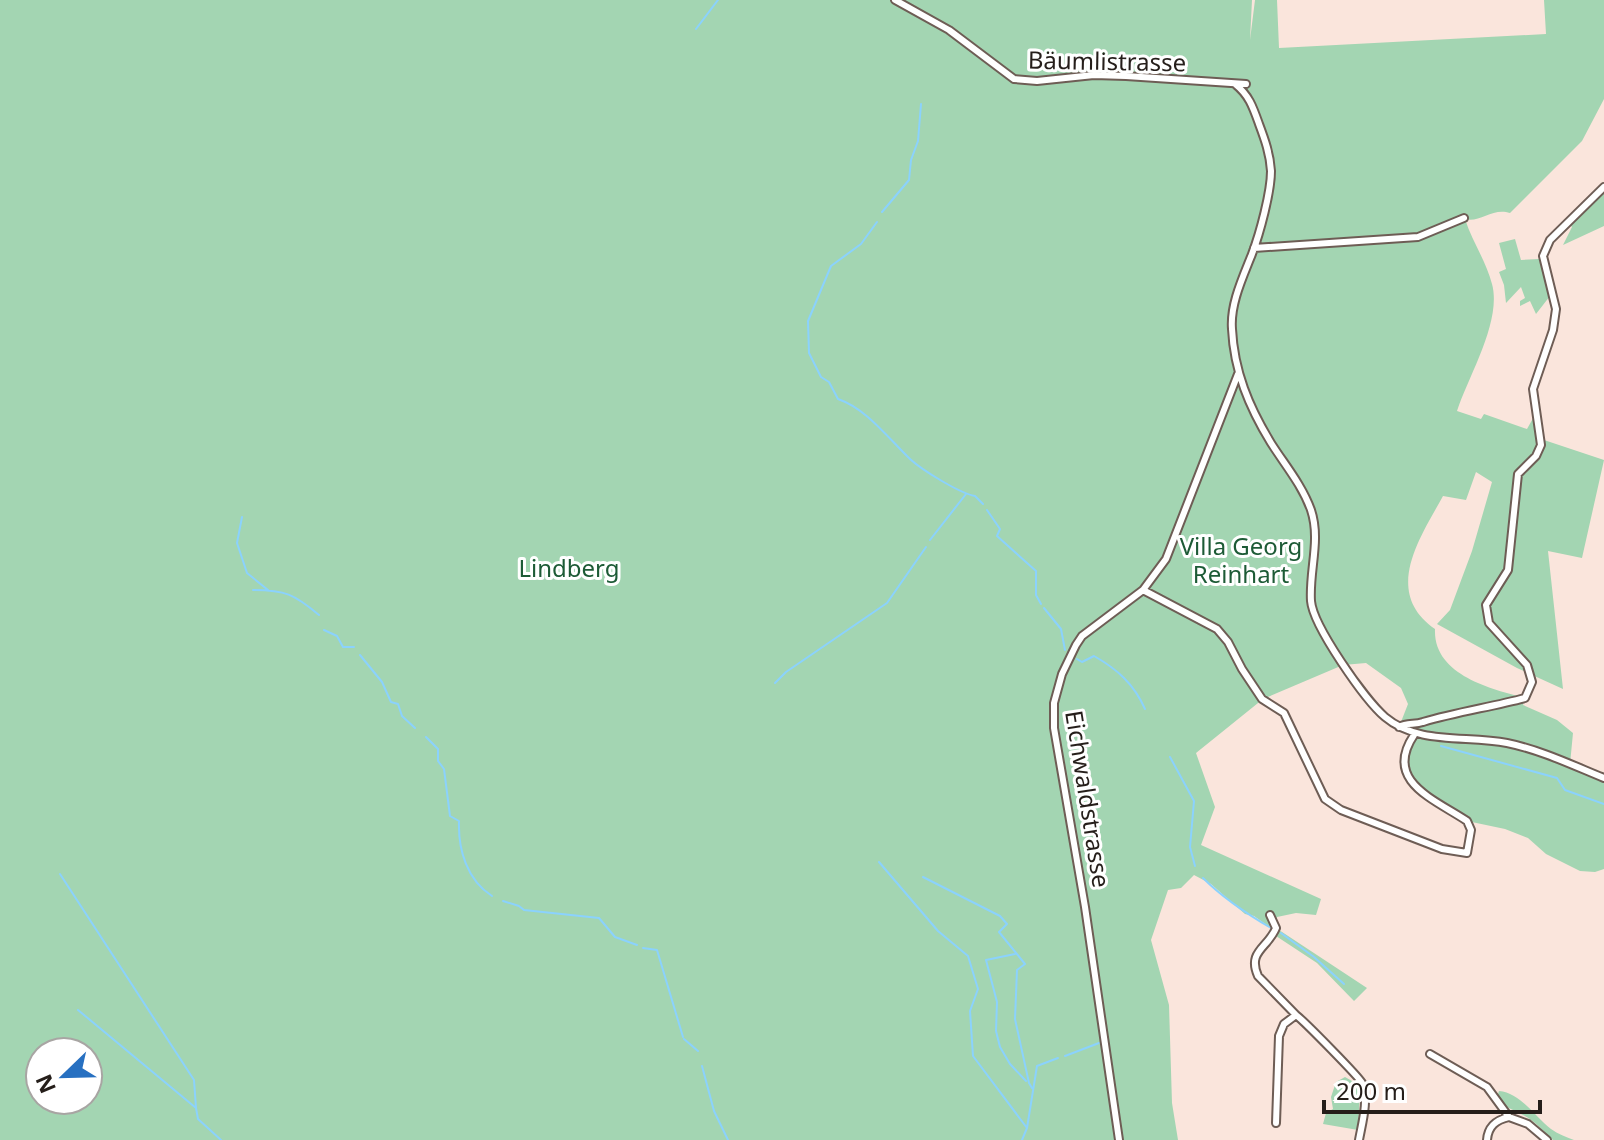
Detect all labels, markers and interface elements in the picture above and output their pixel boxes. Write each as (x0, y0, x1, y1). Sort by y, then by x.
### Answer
street label: Bäumlistrasse (1028, 43, 1186, 78)
park label: Villa Georg Reinhart (1180, 529, 1302, 590)
park label: Lindberg (518, 551, 620, 584)
street label: Eichwaldstrasse (1058, 708, 1119, 890)
north arrow (24, 1036, 104, 1116)
scale bar (1324, 1064, 1540, 1114)
text: N (27, 1070, 62, 1098)
text: 200 m (1336, 1074, 1406, 1107)

